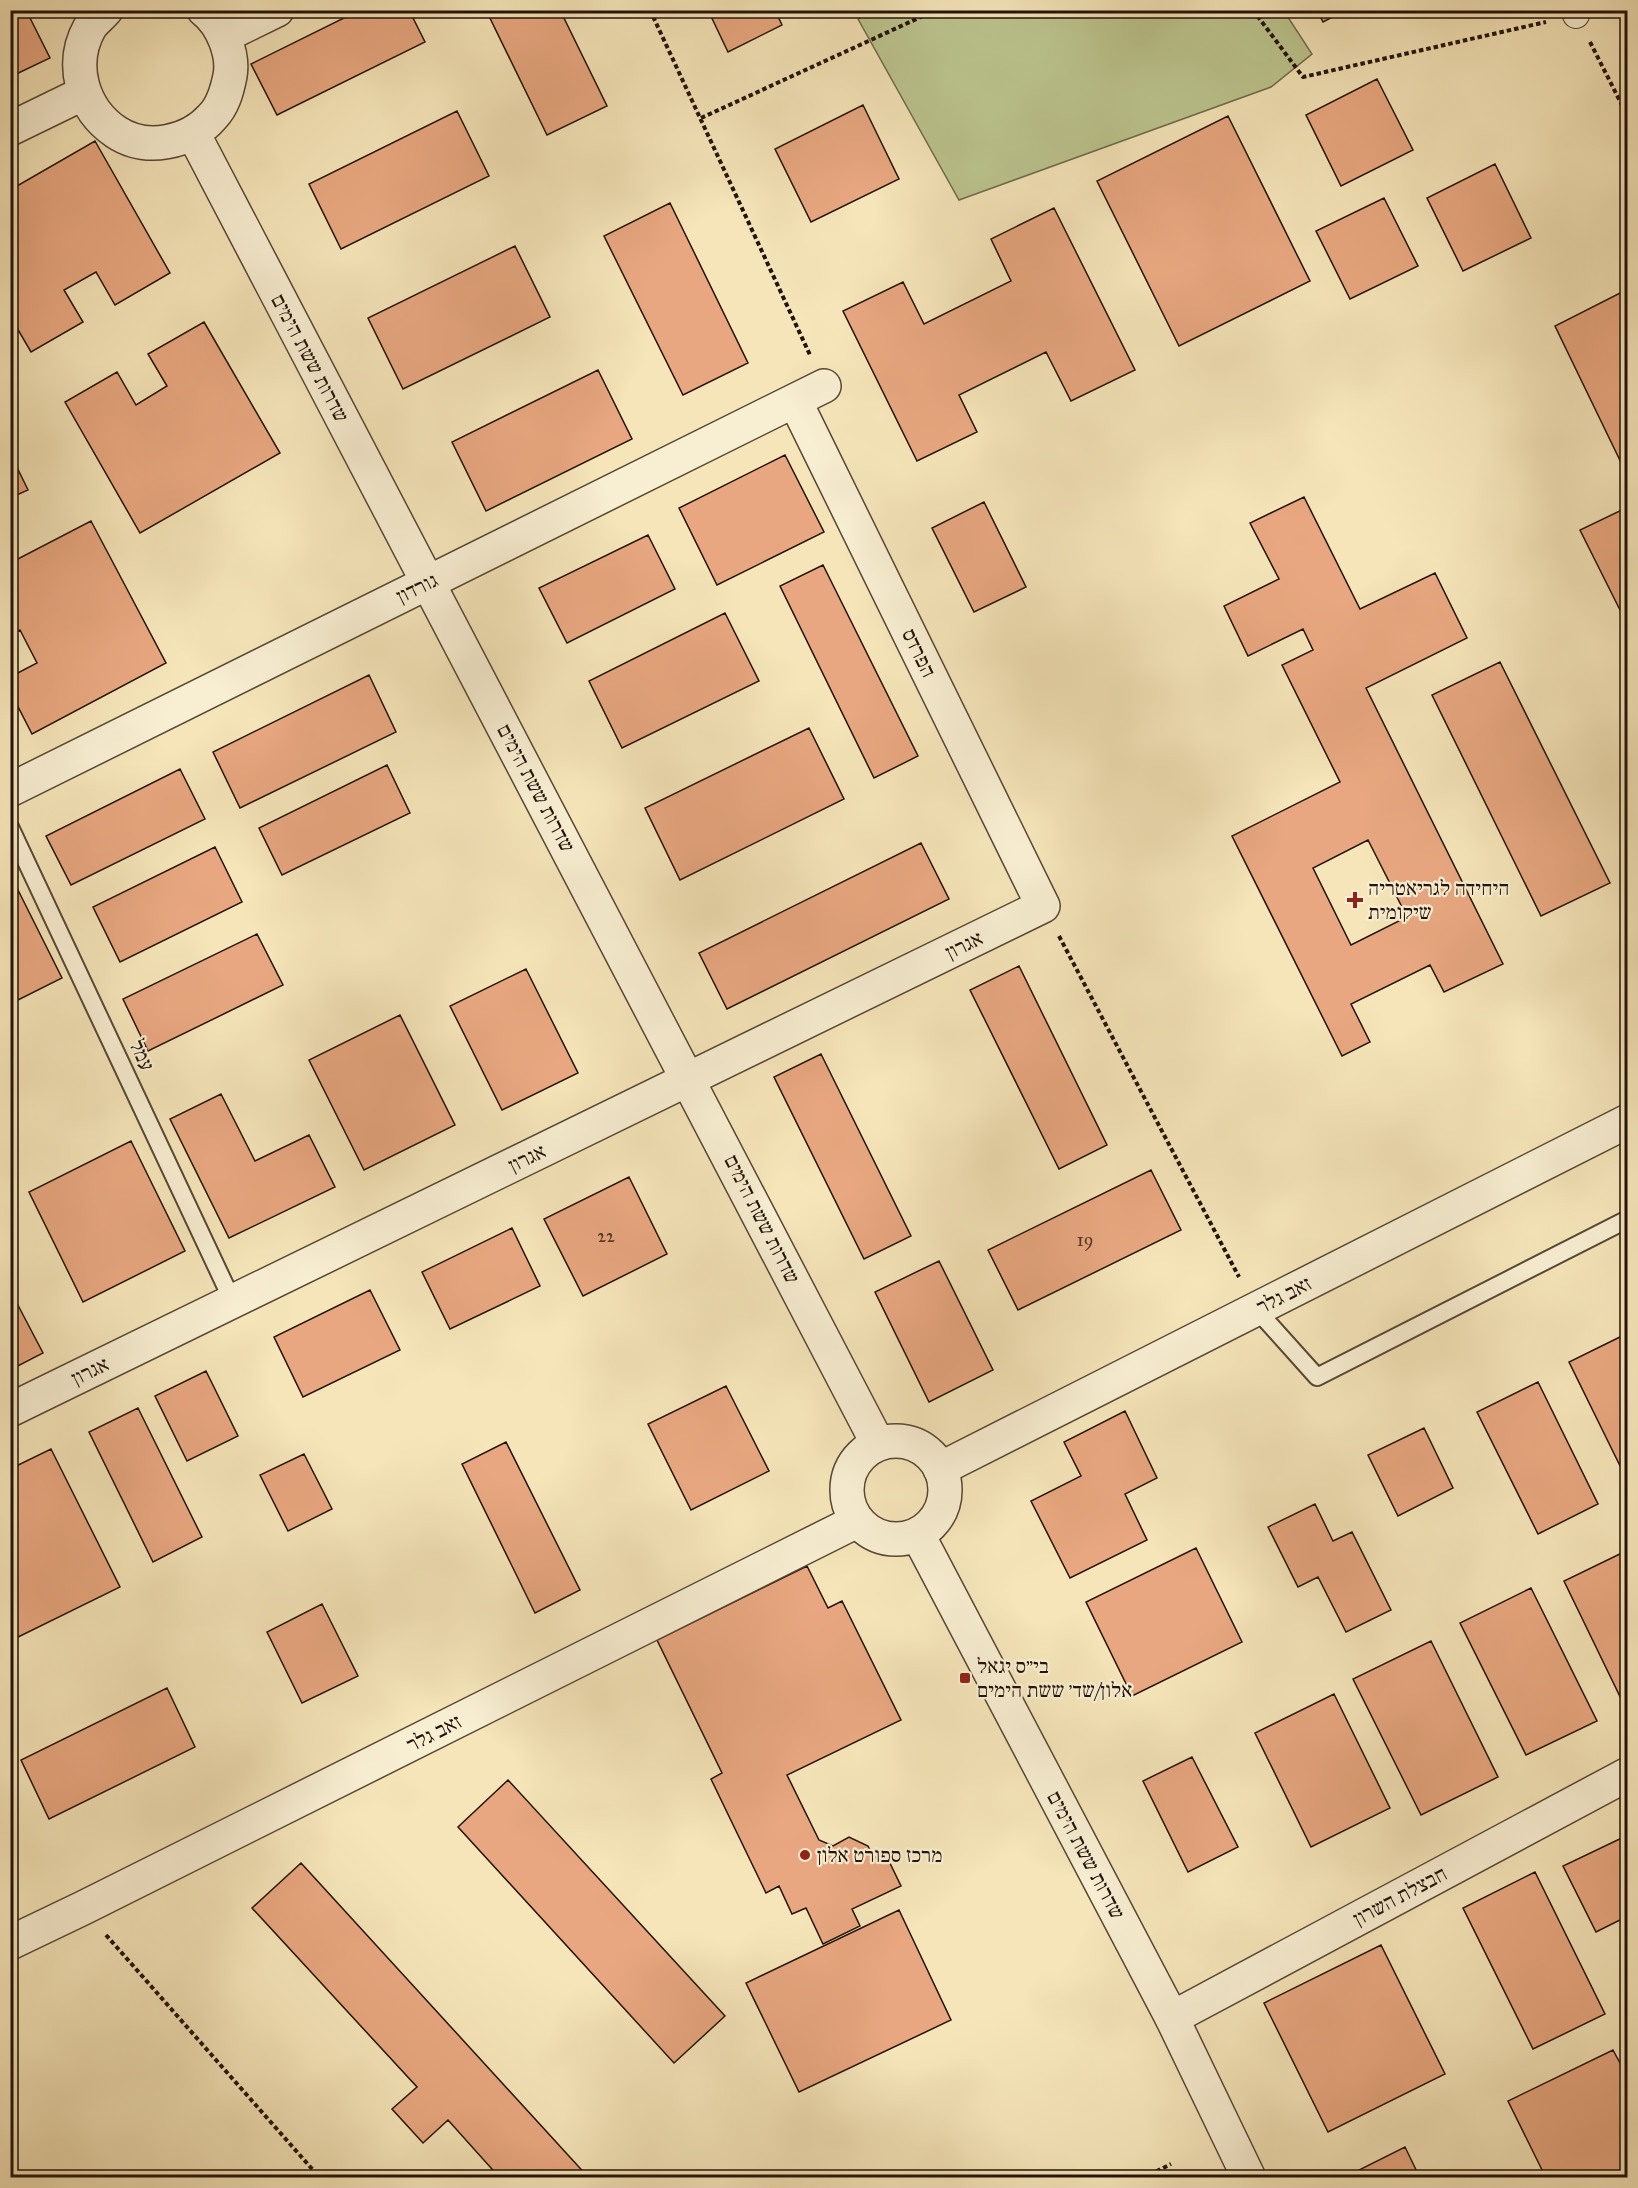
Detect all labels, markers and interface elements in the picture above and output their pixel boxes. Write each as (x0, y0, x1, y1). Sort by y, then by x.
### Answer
street label: שדרות ששת הימים (265, 289, 355, 427)
street label: גורדון (392, 567, 442, 609)
street label: הפרדס (896, 624, 942, 682)
street label: שדרות ששת הימים (491, 719, 581, 857)
place label: היחידה לגריאטריה שיקומית (1368, 875, 1509, 925)
marker: היחידה לגריאטריה שיקומית (1346, 891, 1364, 909)
street label: אגרון (941, 925, 987, 965)
street label: עמל (124, 1035, 160, 1075)
street label: אגרון (504, 1138, 550, 1178)
street label: שדרות ששת הימים (718, 1150, 806, 1288)
house number: 22 (597, 1225, 615, 1247)
house number: 19 (1077, 1229, 1093, 1251)
street label: זאב גלר (1252, 1270, 1316, 1320)
street label: אגרון (67, 1351, 113, 1391)
place label: בי״ס יגאל אלון/שד׳ ששת הימים (977, 1653, 1132, 1703)
marker: בי״ס יגאל אלון/שד׳ ששת הימים (958, 1671, 972, 1685)
street label: זאב גלר (402, 1708, 466, 1758)
street label: שדרות ששת הימים (1041, 1786, 1131, 1924)
place label: מרכז ספורט אלון (817, 1842, 943, 1868)
marker: מרכז ספורט אלון (798, 1848, 812, 1862)
street label: חבצלת השרון (1349, 1860, 1451, 1932)

